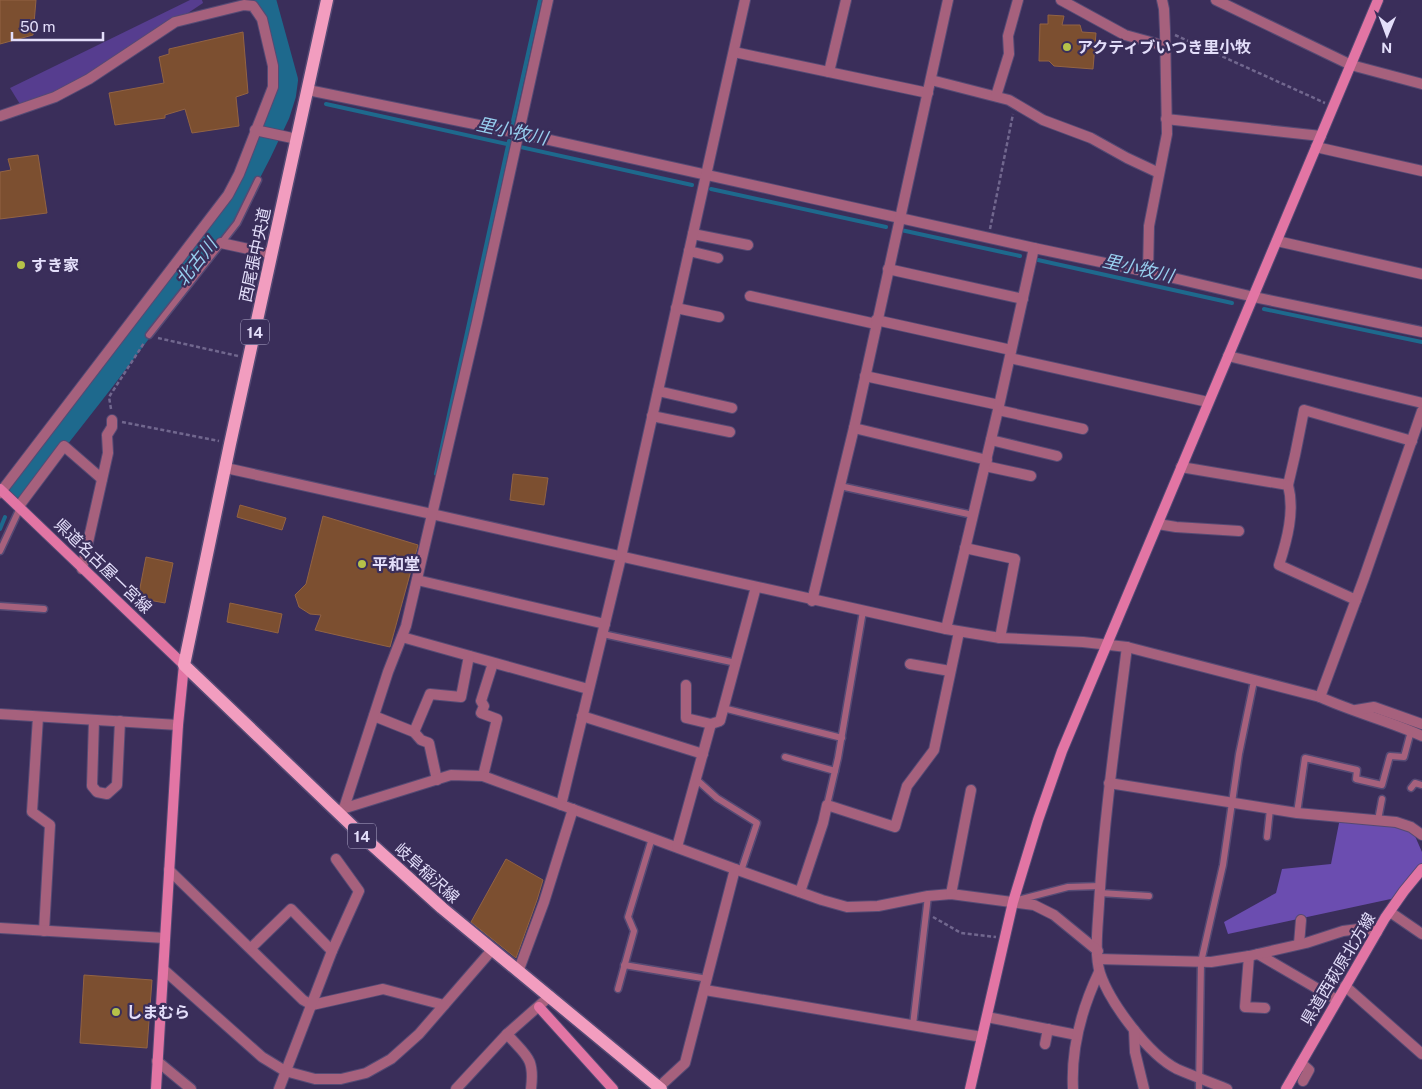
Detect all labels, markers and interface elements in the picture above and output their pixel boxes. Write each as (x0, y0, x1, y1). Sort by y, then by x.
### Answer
scale bar (12, 10, 104, 42)
north arrow (1362, 10, 1412, 60)
text: 50 m (20, 18, 55, 35)
place label: アクティブいつき里小牧 (1077, 38, 1251, 57)
text: N (1381, 40, 1392, 56)
marker: アクティブいつき里小牧 (1061, 41, 1073, 53)
water label: 里小牧川 (475, 113, 551, 149)
street label: 西尾張中央道 (236, 206, 274, 304)
water label: 北古川 (171, 233, 222, 290)
water label: 里小牧川 (1101, 250, 1177, 287)
place label: すき家 (31, 256, 79, 275)
marker: すき家 (15, 259, 27, 271)
road number: 14 (241, 320, 269, 344)
street label: 県道名古屋一宮線 (50, 515, 156, 617)
place label: 平和堂 (372, 555, 420, 574)
marker: 平和堂 (356, 558, 368, 570)
road number: 14 (348, 824, 376, 848)
street label: 岐阜稲沢線 (391, 839, 463, 907)
street label: 県道西萩原北方線 (1297, 909, 1379, 1029)
place label: しまむら (126, 1003, 190, 1022)
marker: しまむら (110, 1006, 122, 1018)

